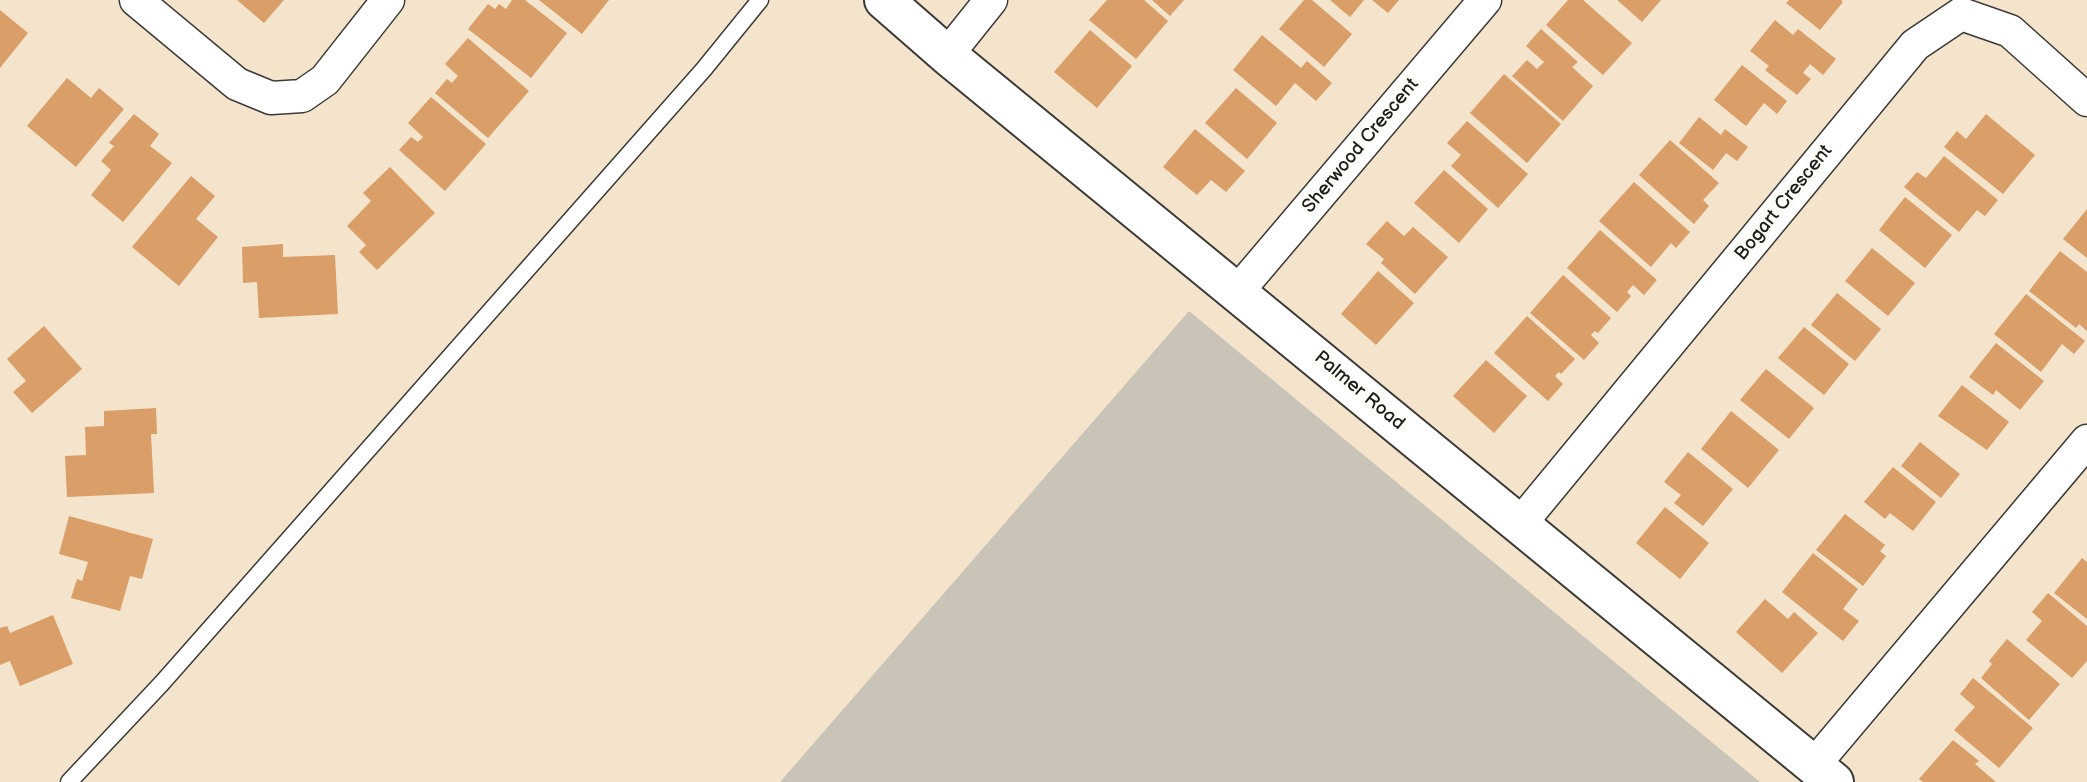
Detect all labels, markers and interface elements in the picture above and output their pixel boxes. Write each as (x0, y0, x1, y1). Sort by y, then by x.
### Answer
street label: Sherwood Crescent (1298, 74, 1424, 218)
street label: Bogart Crescent (1730, 141, 1838, 265)
street label: Palmer Road (1309, 347, 1409, 435)

